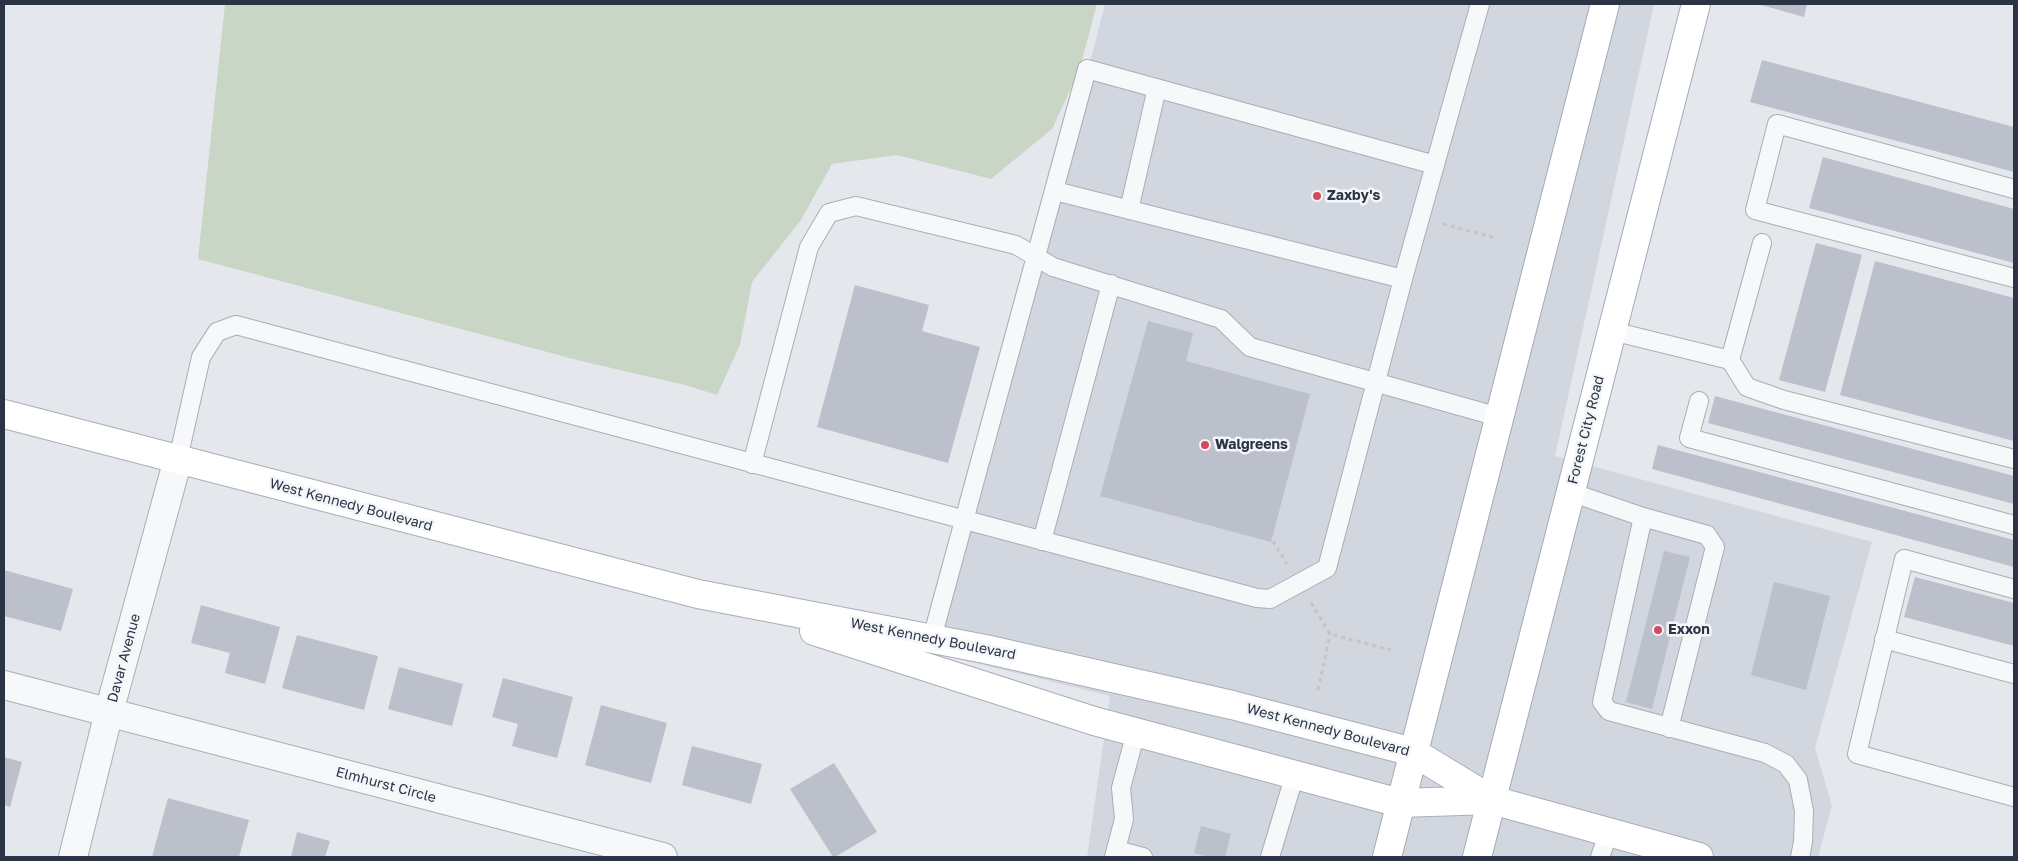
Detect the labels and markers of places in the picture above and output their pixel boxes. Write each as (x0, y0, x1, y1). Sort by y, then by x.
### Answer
place label: Zaxby's (1327, 188, 1380, 204)
marker: Zaxby's (1311, 190, 1323, 202)
place label: Walgreens (1215, 437, 1288, 453)
marker: Walgreens (1199, 439, 1211, 451)
place label: Exxon (1668, 622, 1710, 638)
marker: Exxon (1652, 624, 1664, 636)

